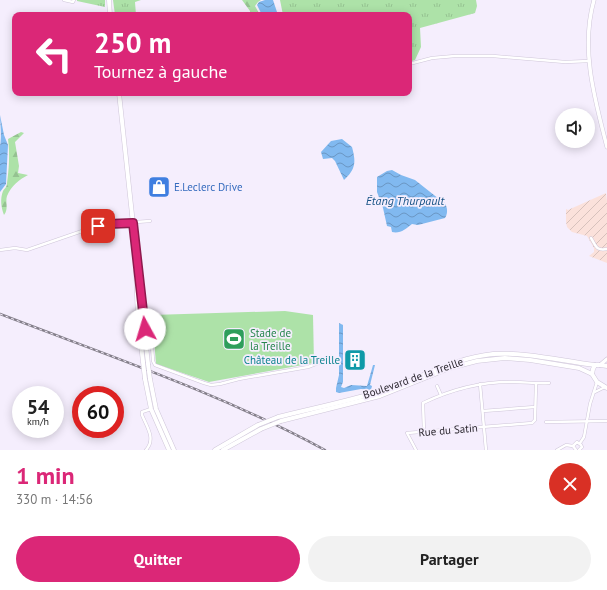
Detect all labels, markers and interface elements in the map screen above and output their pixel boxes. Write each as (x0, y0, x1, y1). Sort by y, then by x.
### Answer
text: 250 m (94, 24, 171, 61)
icon: left (28, 28, 80, 80)
text: Tournez à gauche (94, 60, 227, 83)
map controls (555, 108, 595, 148)
button: sound (555, 108, 595, 148)
shop icon: E.Leclerc Drive (146, 174, 172, 200)
place label: E.Leclerc Drive (174, 180, 243, 194)
water label: Étang Thurpault (366, 193, 446, 208)
pin (81, 209, 115, 243)
icon: arrive (87, 215, 109, 237)
position arrow (124, 308, 166, 350)
sports icon: Stade de la Treille (221, 326, 247, 352)
place label: Stade de la Treille (250, 326, 291, 353)
building icon: Château de la Treille (342, 347, 368, 373)
place label: Château de la Treille (244, 353, 340, 367)
street label: Boulevard de la Treille (361, 354, 465, 402)
speed limit sign: 60 (72, 386, 124, 438)
text: 54 (27, 394, 49, 420)
text: km/h (27, 415, 49, 428)
street label: Rue du Satin (418, 420, 478, 440)
text: 1 min (16, 460, 75, 491)
button: close (549, 463, 591, 505)
text: 330 m · 14:56 (16, 491, 93, 508)
button: Quitter (16, 536, 300, 582)
button: Partager (308, 536, 591, 582)

